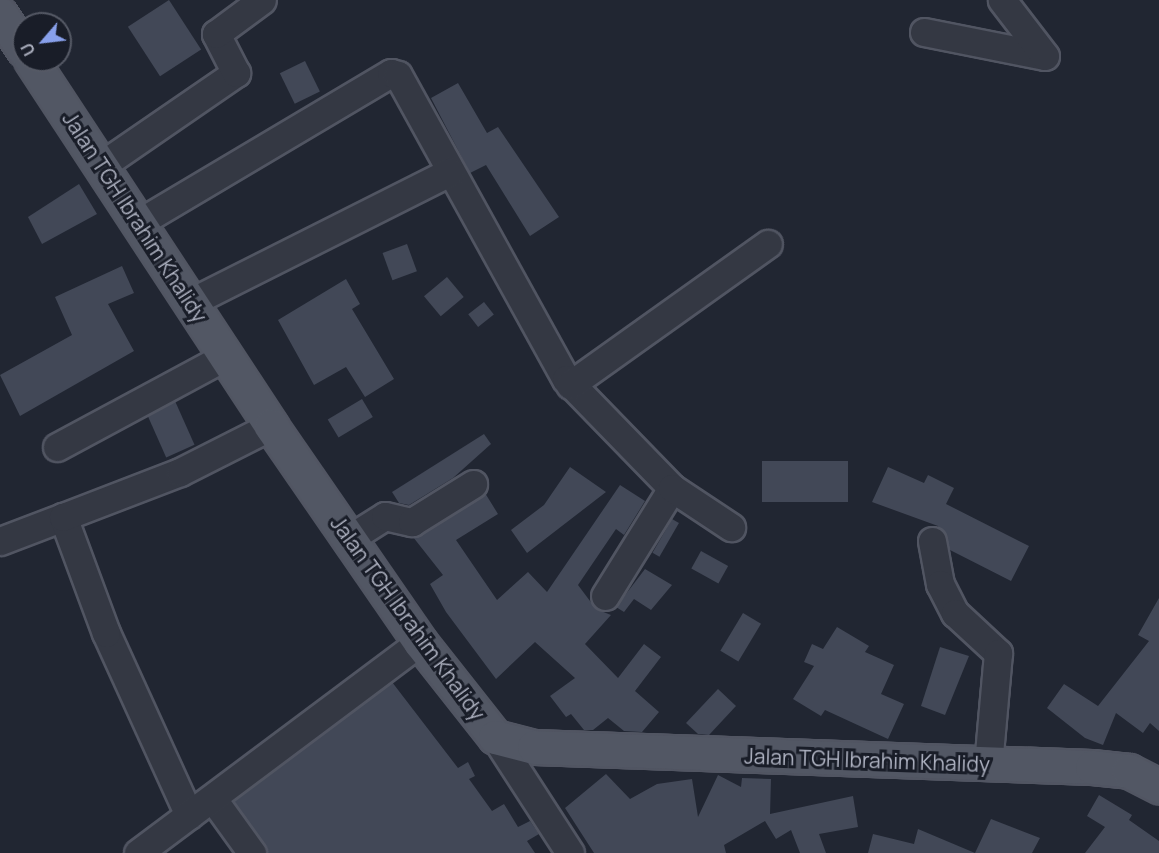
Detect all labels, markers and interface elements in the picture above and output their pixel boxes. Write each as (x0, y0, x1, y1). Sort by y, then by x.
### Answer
north arrow (12, 12, 72, 72)
text: U (15, 39, 40, 60)
street label: Jalan TGH Ibrahim Khalidy (57, 107, 213, 327)
street label: Jalan TGH Ibrahim Khalidy (326, 511, 490, 725)
street label: Jalan TGH Ibrahim Khalidy (744, 743, 990, 777)

